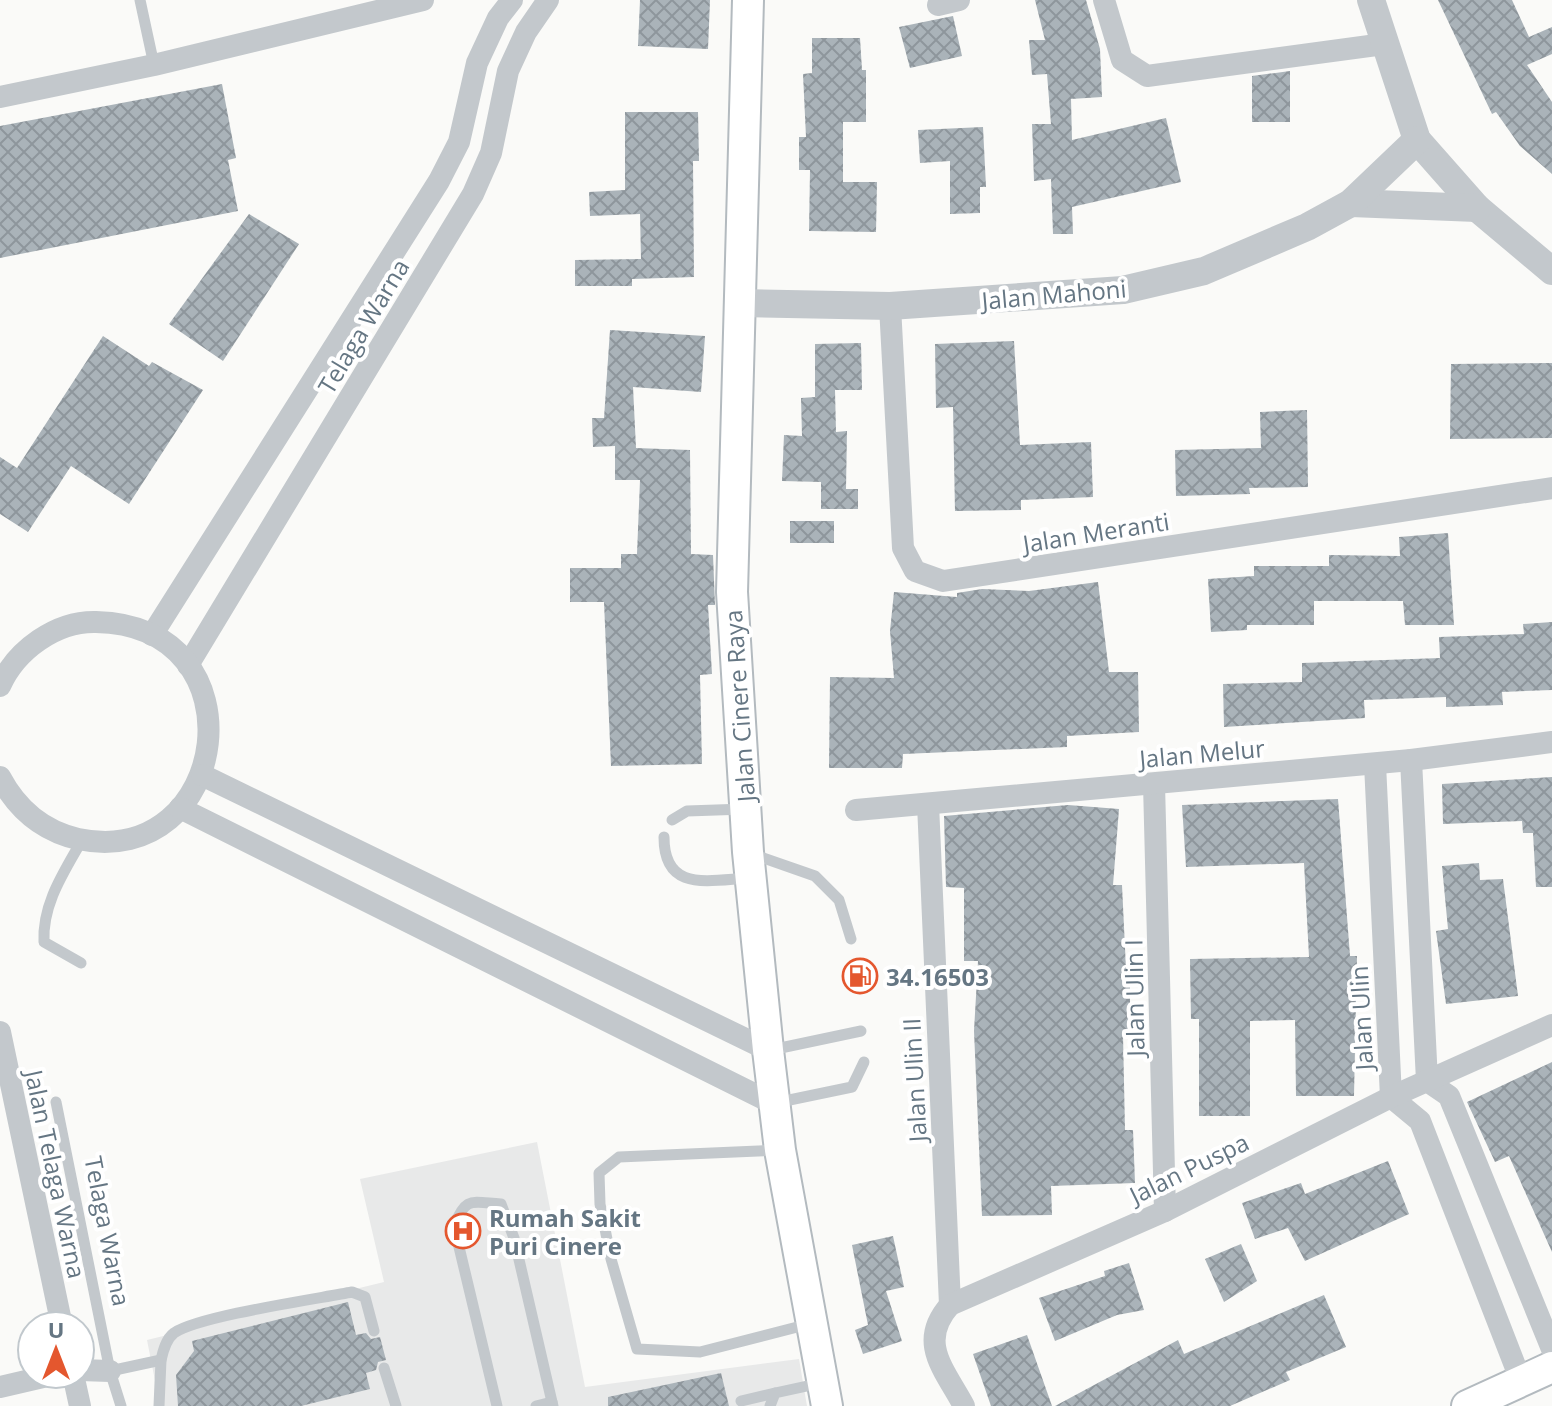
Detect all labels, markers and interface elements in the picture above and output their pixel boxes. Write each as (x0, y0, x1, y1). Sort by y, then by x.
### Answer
street label: Telaga Warna (310, 252, 416, 400)
street label: Jalan Mahoni (978, 271, 1128, 317)
street label: Jalan Meranti (1019, 504, 1172, 560)
street label: Jalan Cinere Raya (716, 609, 762, 805)
street label: Jalan Melur (1136, 731, 1266, 775)
street label: Jalan Ulin I (1116, 939, 1152, 1059)
fuel station icon: 34.16503 (841, 957, 879, 995)
place label: 34.16503 (886, 960, 989, 993)
street label: Jalan Ulin (1342, 965, 1380, 1073)
street label: Jalan Ulin II (894, 1017, 934, 1145)
street label: Jalan Telaga Warna (17, 1065, 94, 1281)
street label: Jalan Puspa (1122, 1125, 1254, 1212)
street label: Telaga Warna (77, 1153, 139, 1309)
place label: Rumah Sakit Puri Cinere (489, 1201, 641, 1262)
hospital icon: Rumah Sakit Puri Cinere (444, 1212, 482, 1250)
north arrow (16, 1310, 96, 1390)
text: U (48, 1314, 64, 1344)

